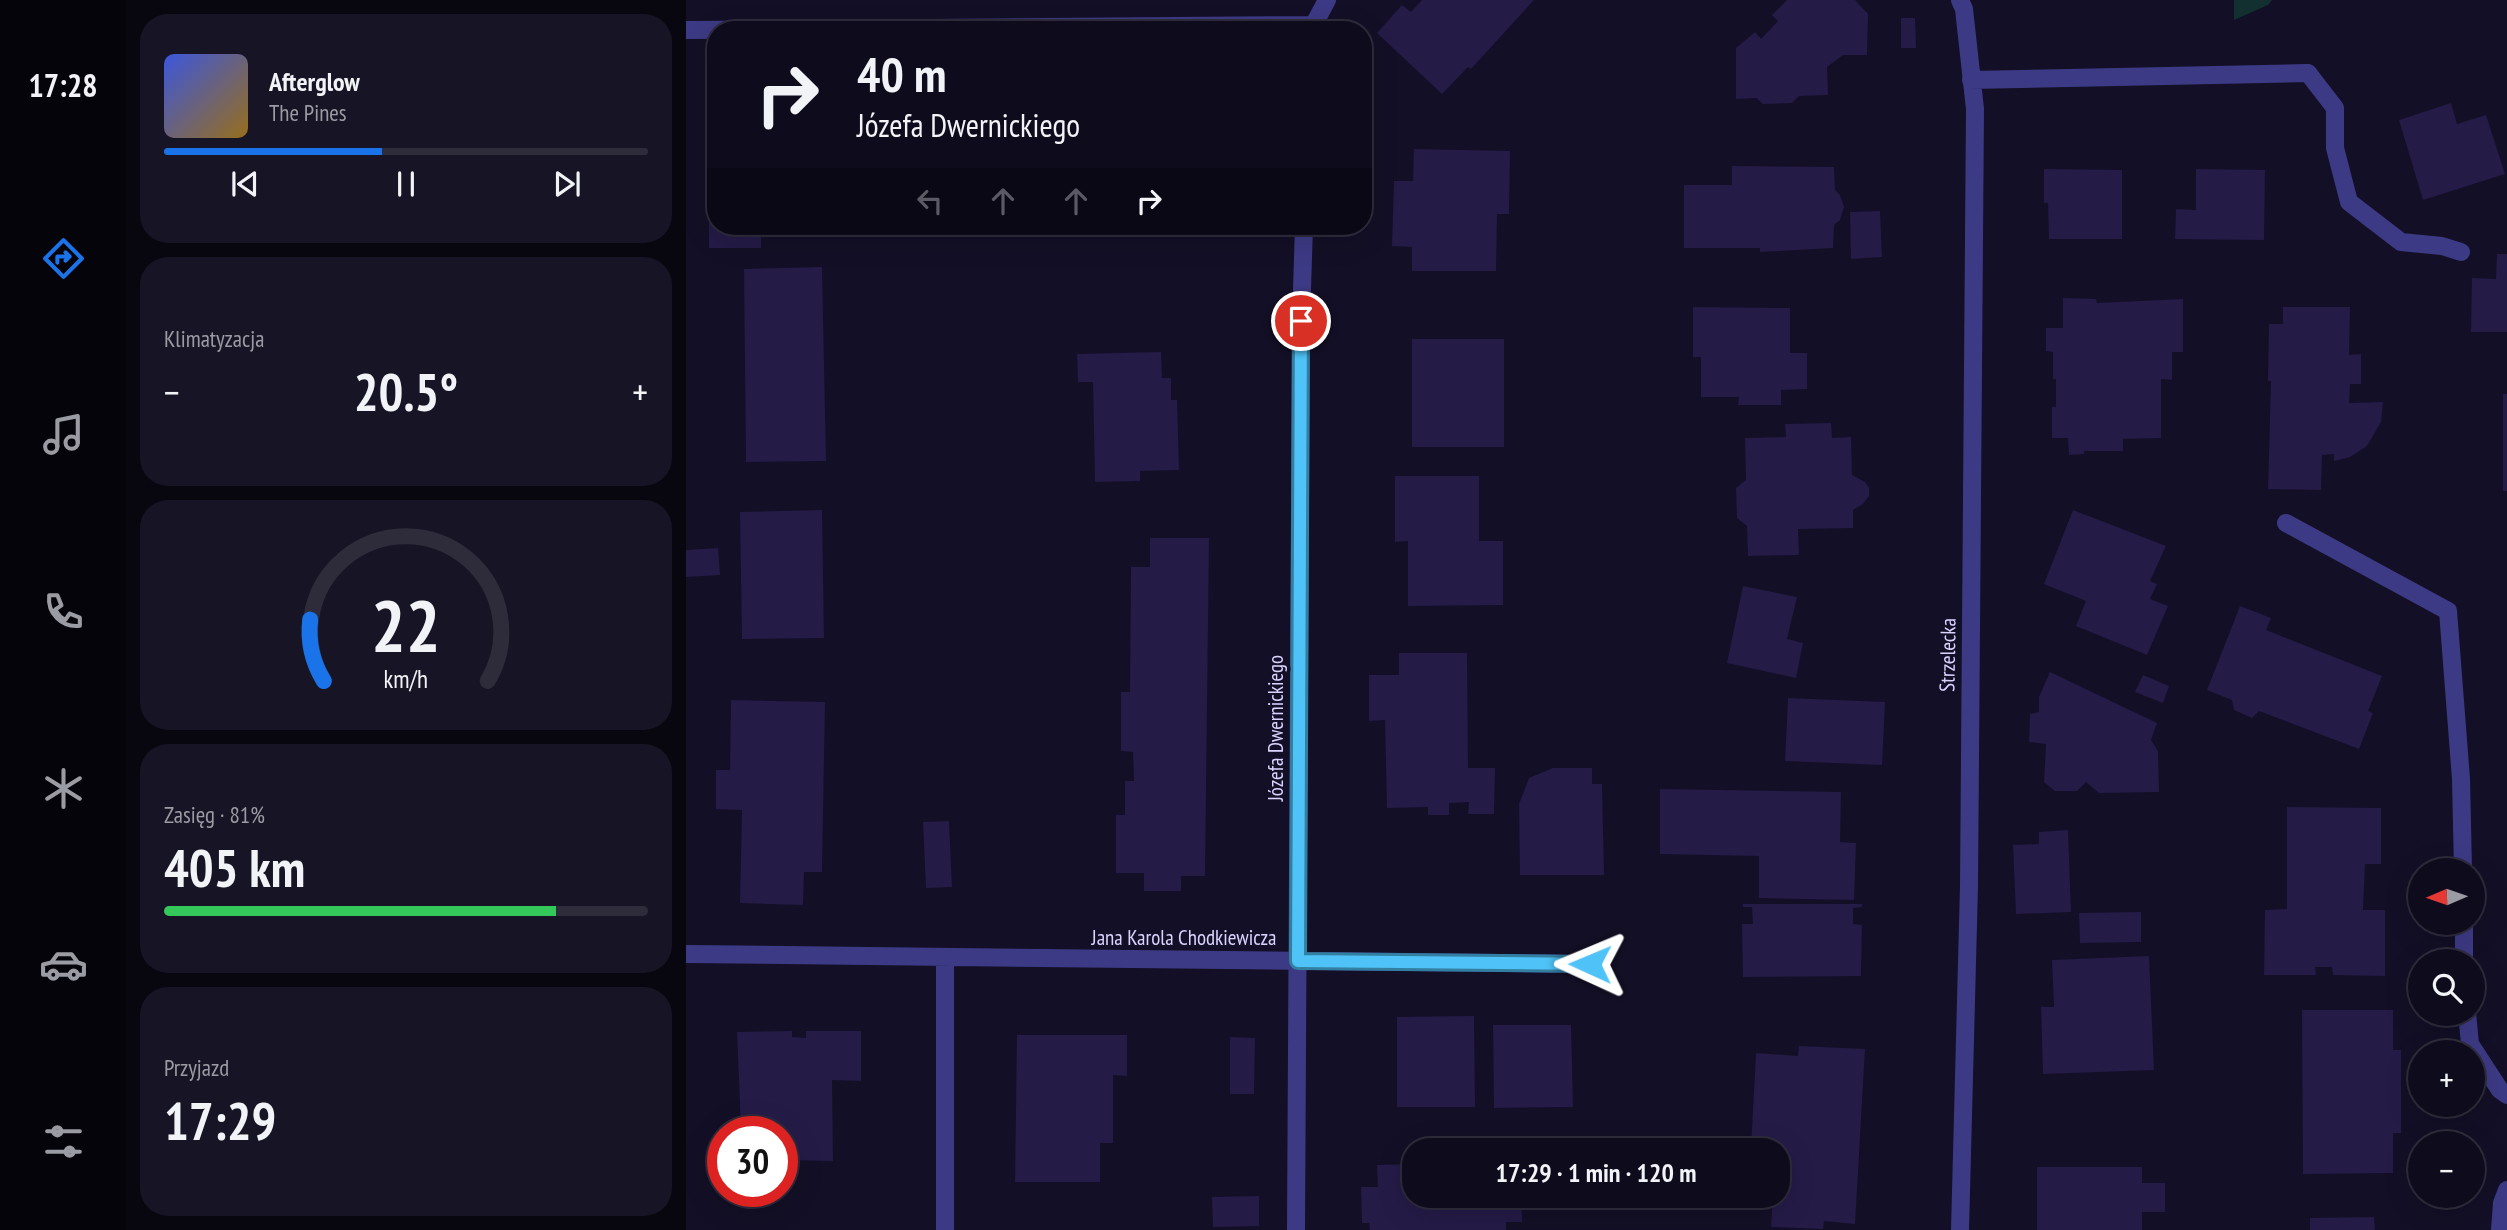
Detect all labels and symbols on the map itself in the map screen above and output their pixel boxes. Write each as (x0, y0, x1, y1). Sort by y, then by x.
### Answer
pin (1271, 291, 1331, 351)
street label: Strzelecka (1933, 618, 1962, 692)
street label: Józefa Dwernickiego (1262, 655, 1289, 802)
north arrow (2408, 858, 2485, 934)
street label: Jana Karola Chodkiewicza (1091, 924, 1276, 951)
position arrow (1553, 927, 1627, 1001)
speed limit sign: 30 (707, 1116, 798, 1207)

